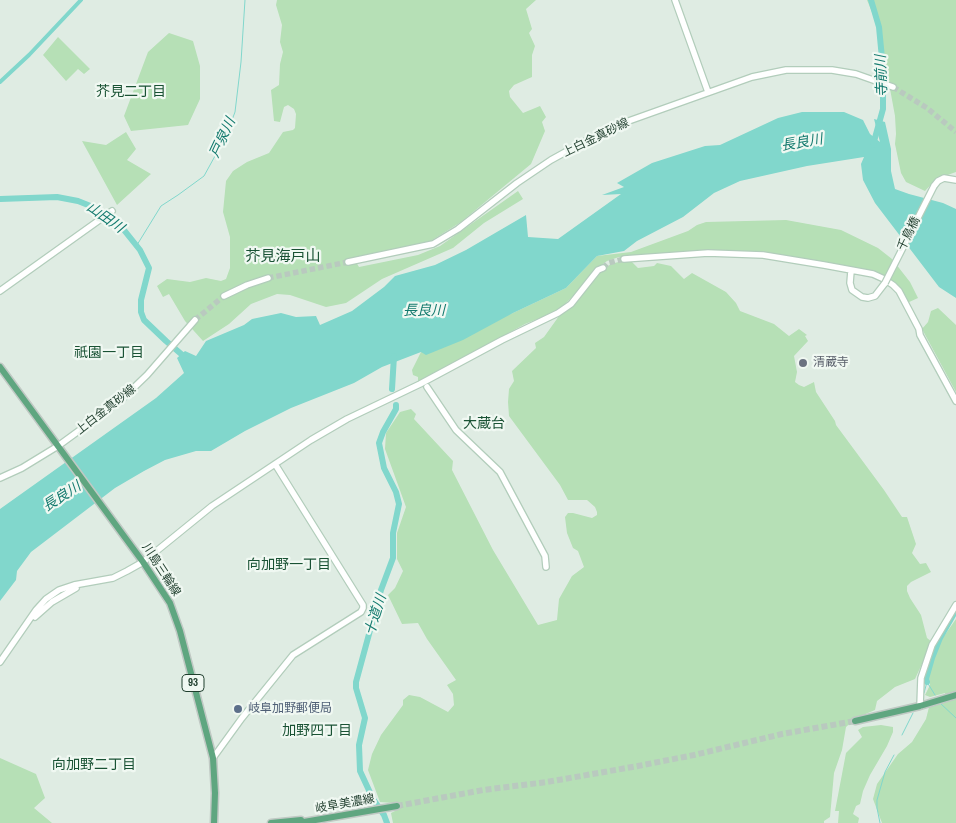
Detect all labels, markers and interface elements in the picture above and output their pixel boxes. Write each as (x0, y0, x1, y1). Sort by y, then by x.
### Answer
water label: 寺前川 (873, 55, 891, 97)
district label: 芥見二丁目 (96, 84, 166, 100)
water label: 戸泉川 (207, 115, 239, 161)
street label: 上白金真砂線 (560, 116, 632, 160)
water label: 長良川 (780, 131, 824, 155)
water label: 山田川 (83, 199, 127, 237)
street label: 千鳥橋 (895, 215, 923, 253)
district label: 芥見海戸山 (246, 248, 320, 266)
water label: 長良川 (403, 303, 445, 319)
district label: 祇園一丁目 (74, 345, 144, 361)
place label: 清蔵寺 (813, 356, 849, 370)
marker: 清蔵寺 (797, 357, 809, 369)
street label: 上白金真砂線 (73, 382, 139, 438)
district label: 大蔵台 (463, 416, 505, 432)
water label: 長良川 (40, 479, 84, 515)
street label: 川島三輪線 (139, 541, 183, 599)
district label: 向加野一丁目 (247, 557, 331, 573)
water label: 十道川 (362, 592, 390, 638)
road number: 93 (182, 674, 204, 691)
place label: 岐阜加野郵便局 (248, 702, 332, 716)
marker: 岐阜加野郵便局 (232, 703, 244, 715)
district label: 加野四丁目 (282, 723, 352, 739)
district label: 向加野二丁目 (52, 757, 136, 773)
street label: 岐阜美濃線 (314, 792, 376, 816)

